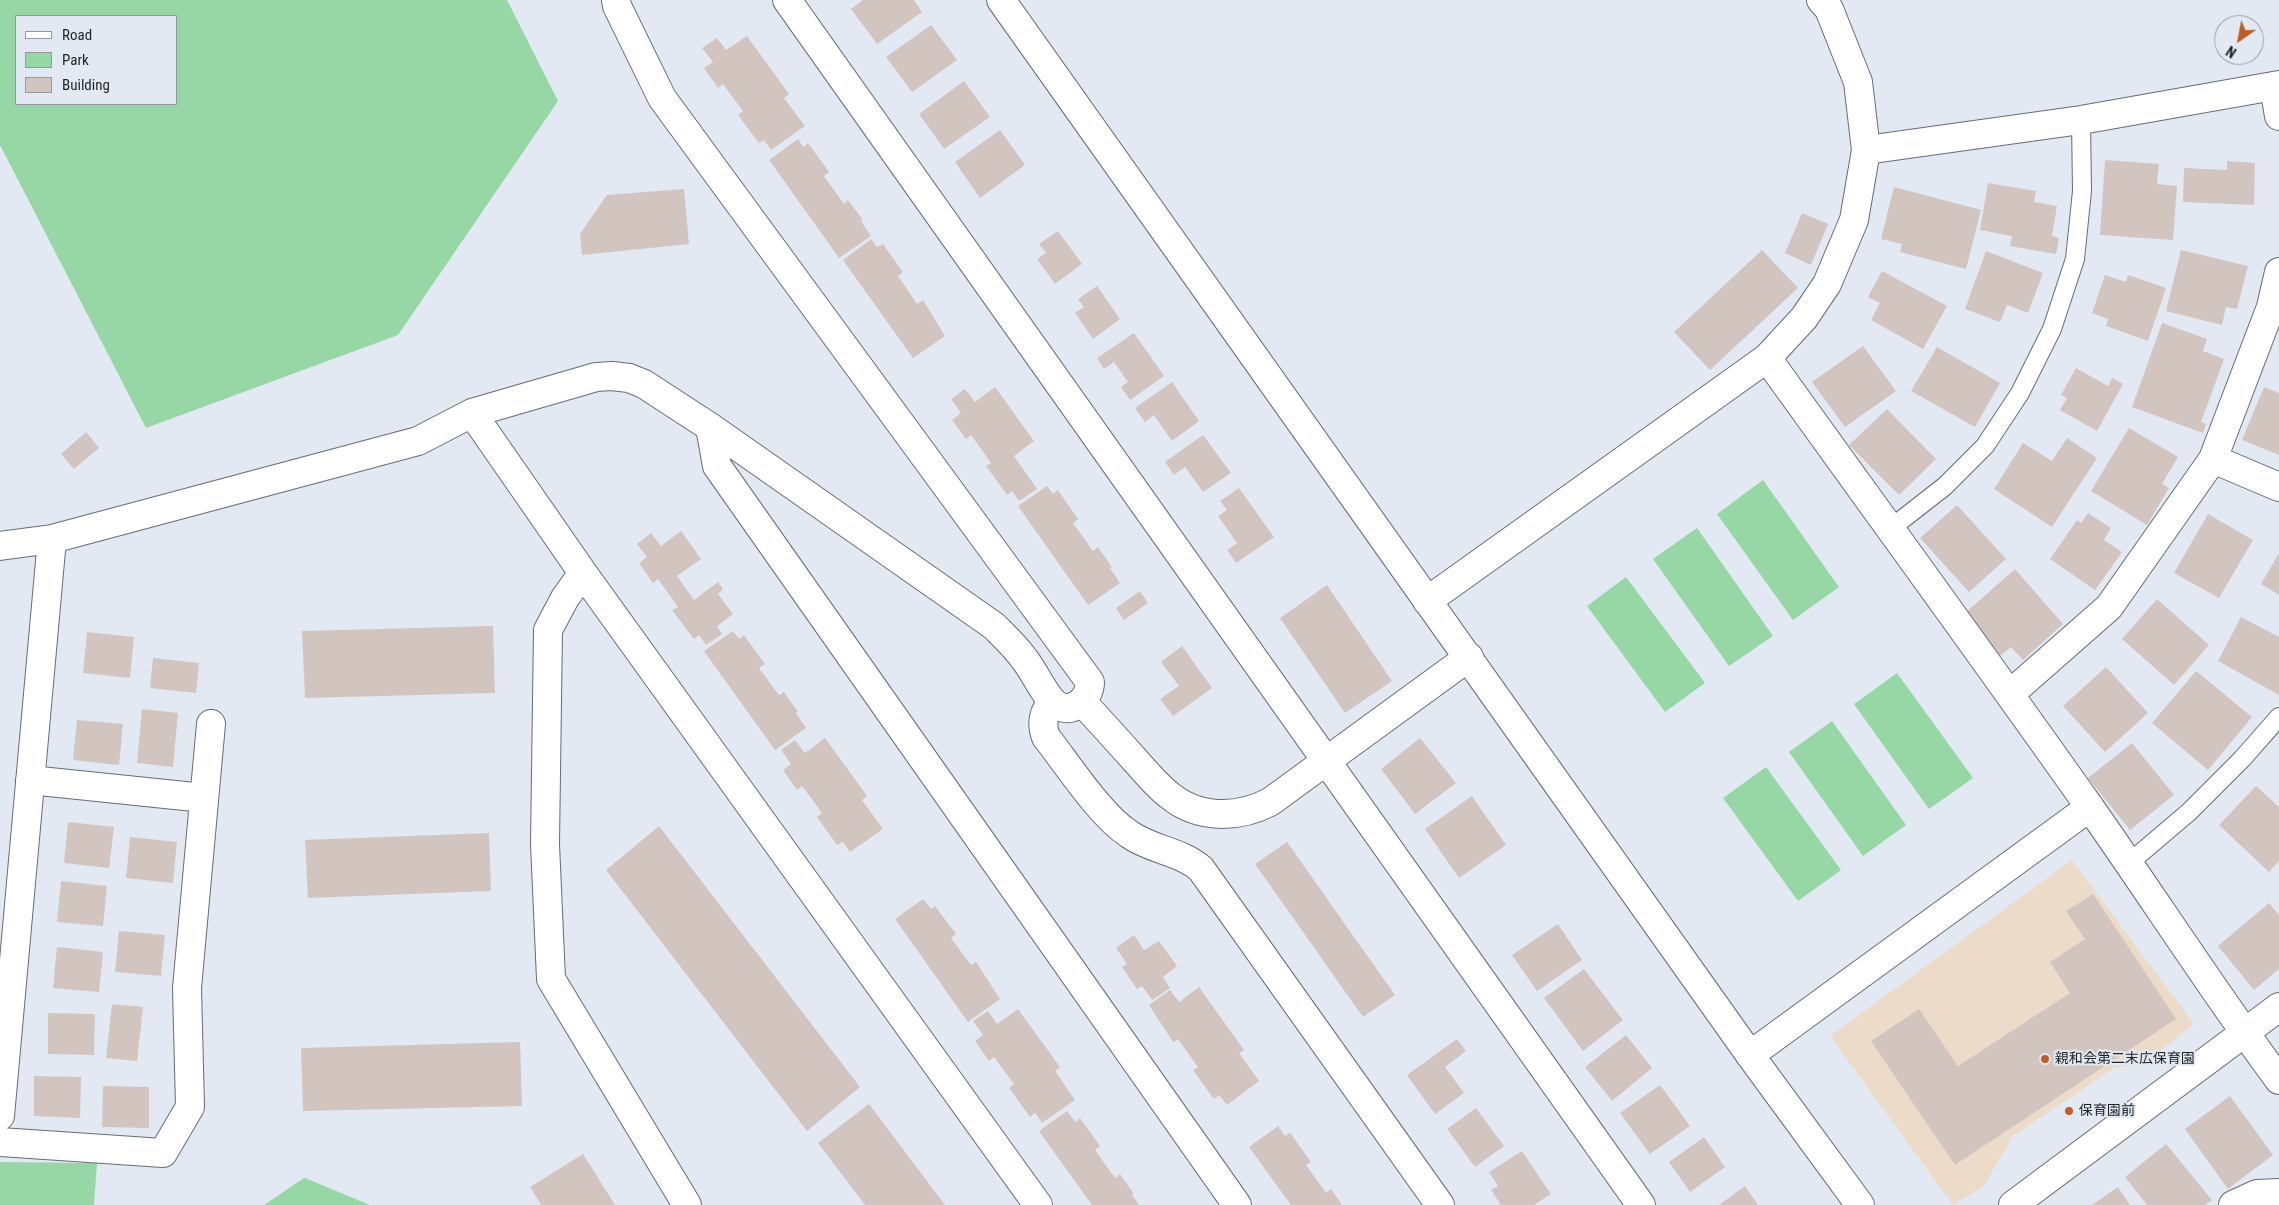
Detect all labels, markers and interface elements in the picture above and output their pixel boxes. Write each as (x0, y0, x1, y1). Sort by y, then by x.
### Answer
legend (15, 15, 178, 105)
north arrow (2214, 15, 2264, 65)
text: Road (62, 26, 92, 44)
text: N (2223, 43, 2239, 61)
text: Park (62, 51, 89, 69)
text: Building (62, 76, 110, 94)
place label: 親和会第二末広保育園 (2055, 1051, 2195, 1067)
marker: 親和会第二末広保育園 (2039, 1053, 2051, 1065)
place label: 保育園前 (2079, 1103, 2135, 1119)
marker: 保育園前 (2063, 1105, 2075, 1117)

